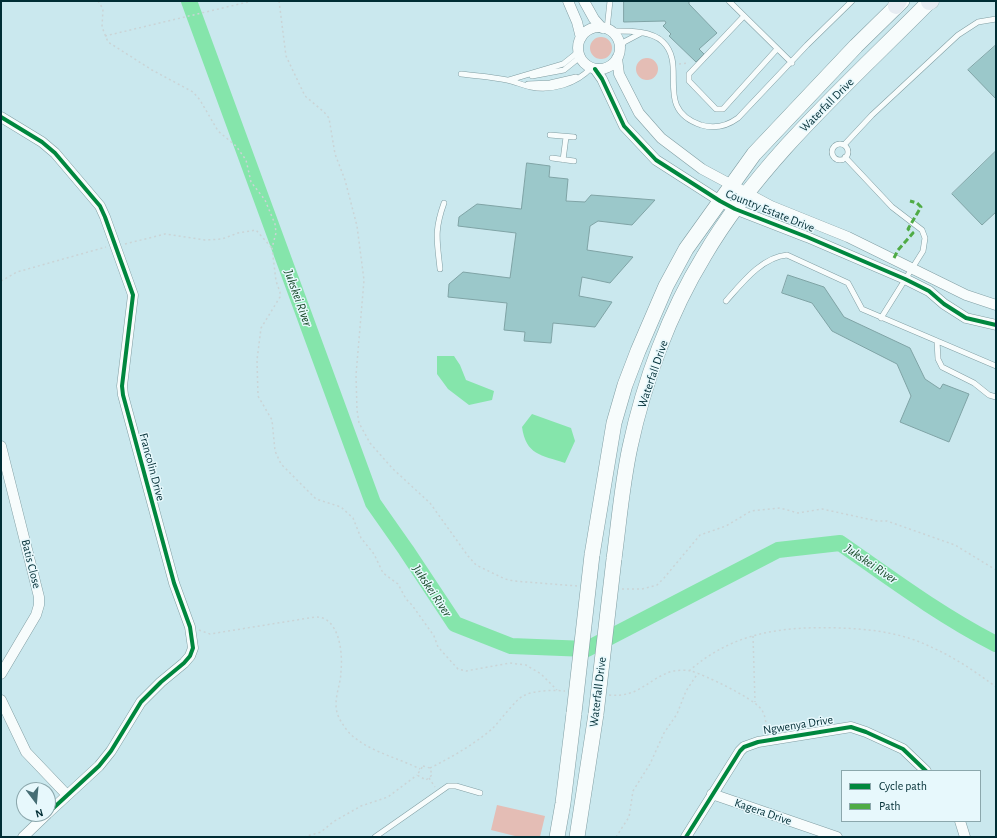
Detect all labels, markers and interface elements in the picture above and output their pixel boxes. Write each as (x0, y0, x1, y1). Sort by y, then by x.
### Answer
street label: Waterfall Drive (797, 75, 857, 135)
street label: Country Estate Drive (723, 187, 817, 235)
water label: Jukskei River (280, 267, 316, 329)
street label: Waterfall Drive (635, 338, 671, 410)
street label: Francolin Drive (136, 431, 168, 503)
street label: Batis Close (18, 538, 44, 590)
water label: Jukskei River (842, 541, 900, 587)
water label: Jukskei River (409, 562, 455, 620)
street label: Waterfall Drive (587, 656, 609, 728)
street label: Ngwenya Drive (762, 712, 834, 738)
legend (841, 770, 981, 822)
text: Cycle path (879, 780, 927, 792)
north arrow (16, 782, 56, 822)
street label: Kagera Drive (732, 795, 794, 829)
text: Path (879, 800, 901, 812)
text: N (34, 807, 44, 819)

